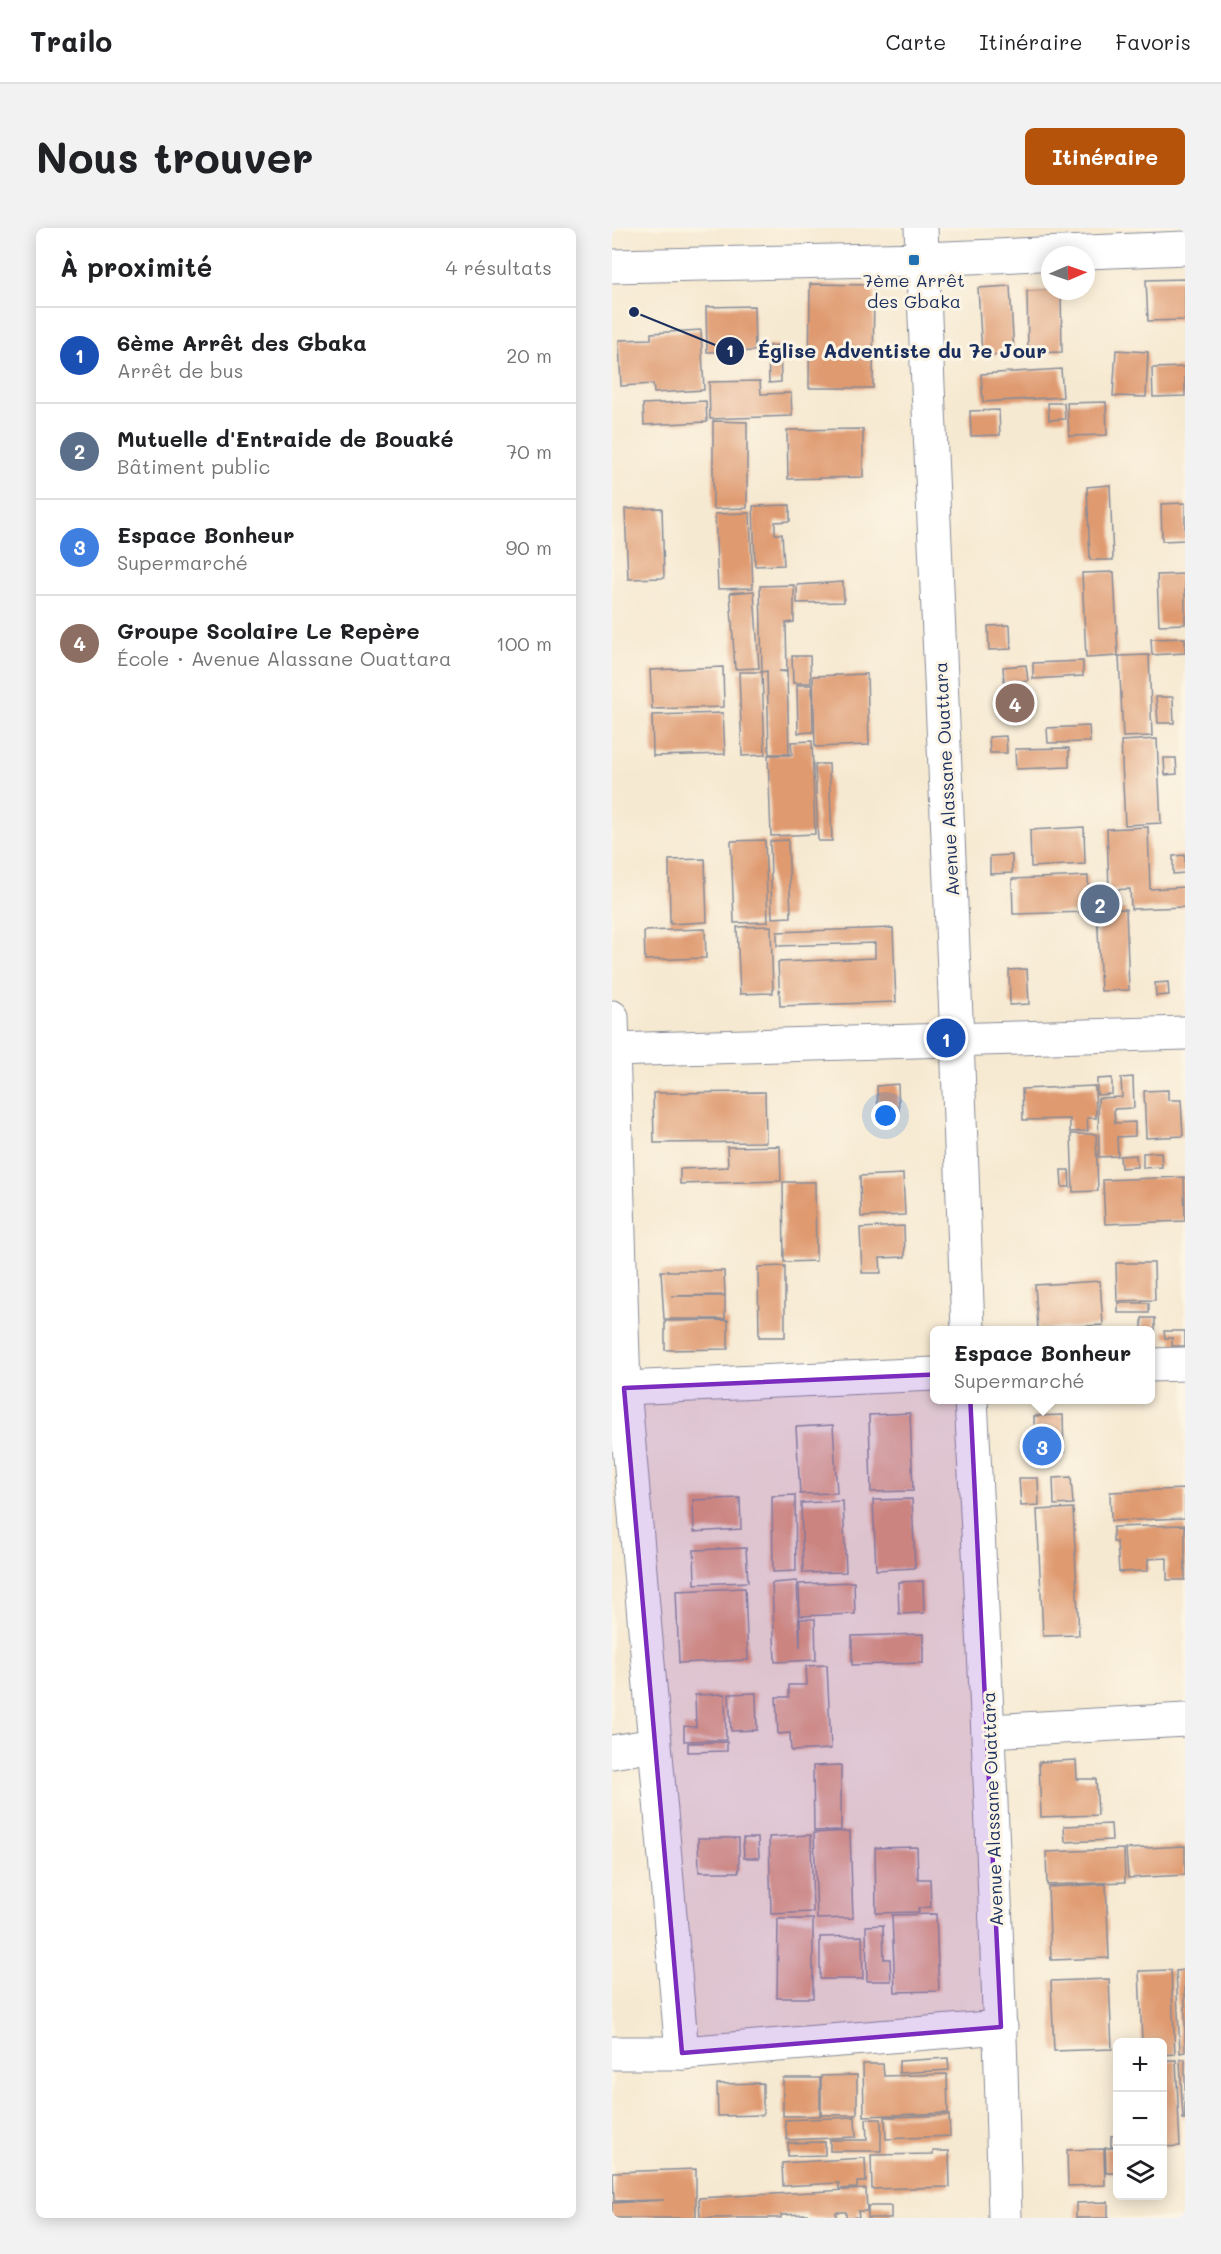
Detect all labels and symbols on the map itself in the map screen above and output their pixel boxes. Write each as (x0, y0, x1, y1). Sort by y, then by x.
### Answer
north arrow (1041, 246, 1095, 300)
marker: 7ème Arrêt des Gbaka (907, 253, 921, 267)
place label: 7ème Arrêt des Gbaka (863, 268, 965, 313)
callout: Église Adventiste du 7e Jour (715, 332, 1058, 370)
text: Église Adventiste du 7e Jour (757, 337, 1047, 363)
text: 1 (726, 338, 734, 362)
street label: Avenue Alassane Ouattara (928, 661, 964, 897)
pin: 4 (996, 680, 1034, 726)
pin: 2 (1080, 882, 1120, 926)
pin: 1 (926, 1016, 966, 1060)
your location (871, 1101, 900, 1130)
pin: 3 (1022, 1424, 1062, 1468)
street label: Avenue Alassane Ouattara (976, 1691, 1008, 1927)

